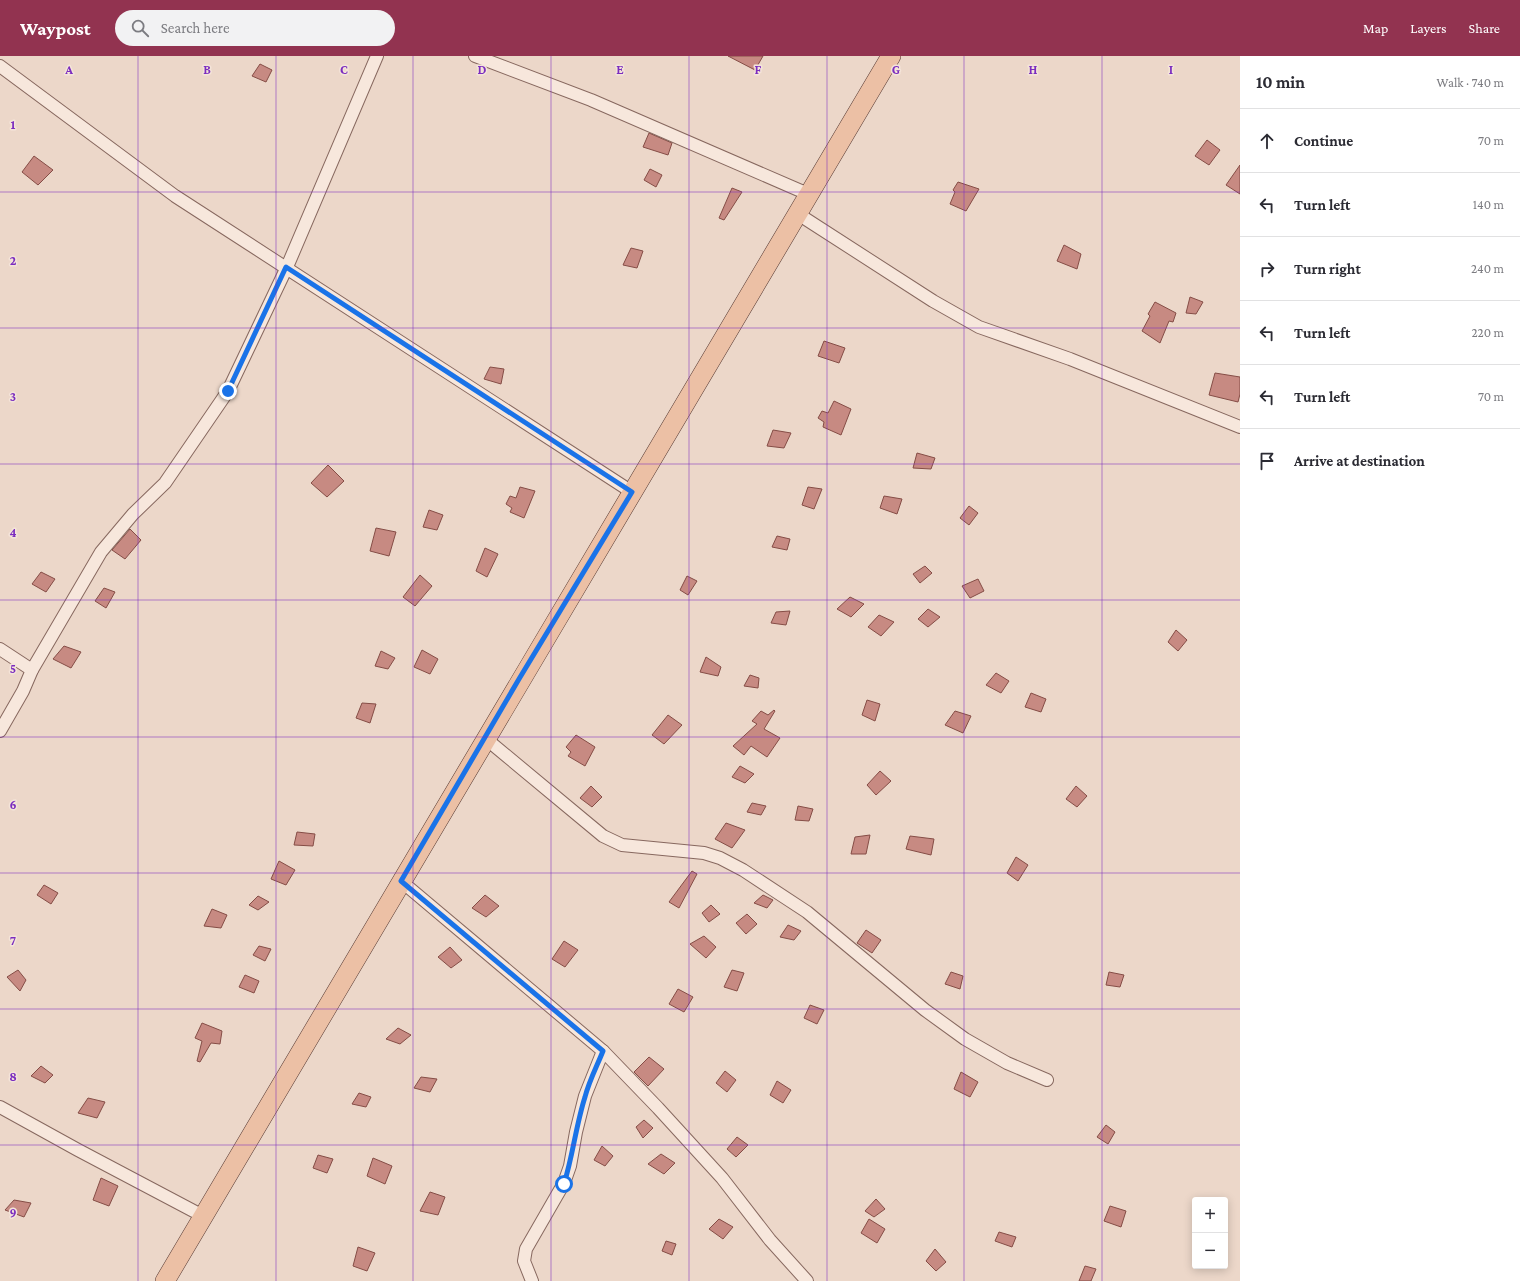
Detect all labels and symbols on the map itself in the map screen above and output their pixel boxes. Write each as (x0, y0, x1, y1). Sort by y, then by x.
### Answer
text: A (64, 62, 73, 77)
text: B (203, 62, 211, 77)
text: C (340, 62, 348, 77)
text: D (478, 62, 487, 77)
text: E (616, 62, 624, 77)
text: F (755, 62, 762, 77)
text: G (892, 62, 900, 77)
text: H (1029, 62, 1038, 77)
text: I (1169, 62, 1173, 77)
text: 1 (11, 117, 16, 132)
text: 2 (10, 253, 17, 268)
route end (219, 382, 237, 400)
text: 3 (10, 389, 16, 404)
text: 4 (9, 525, 17, 540)
text: 5 (10, 661, 16, 676)
text: 6 (9, 797, 17, 812)
text: 7 (10, 933, 16, 948)
text: 8 (9, 1069, 17, 1084)
route start (555, 1175, 573, 1193)
text: 9 (9, 1205, 17, 1220)

